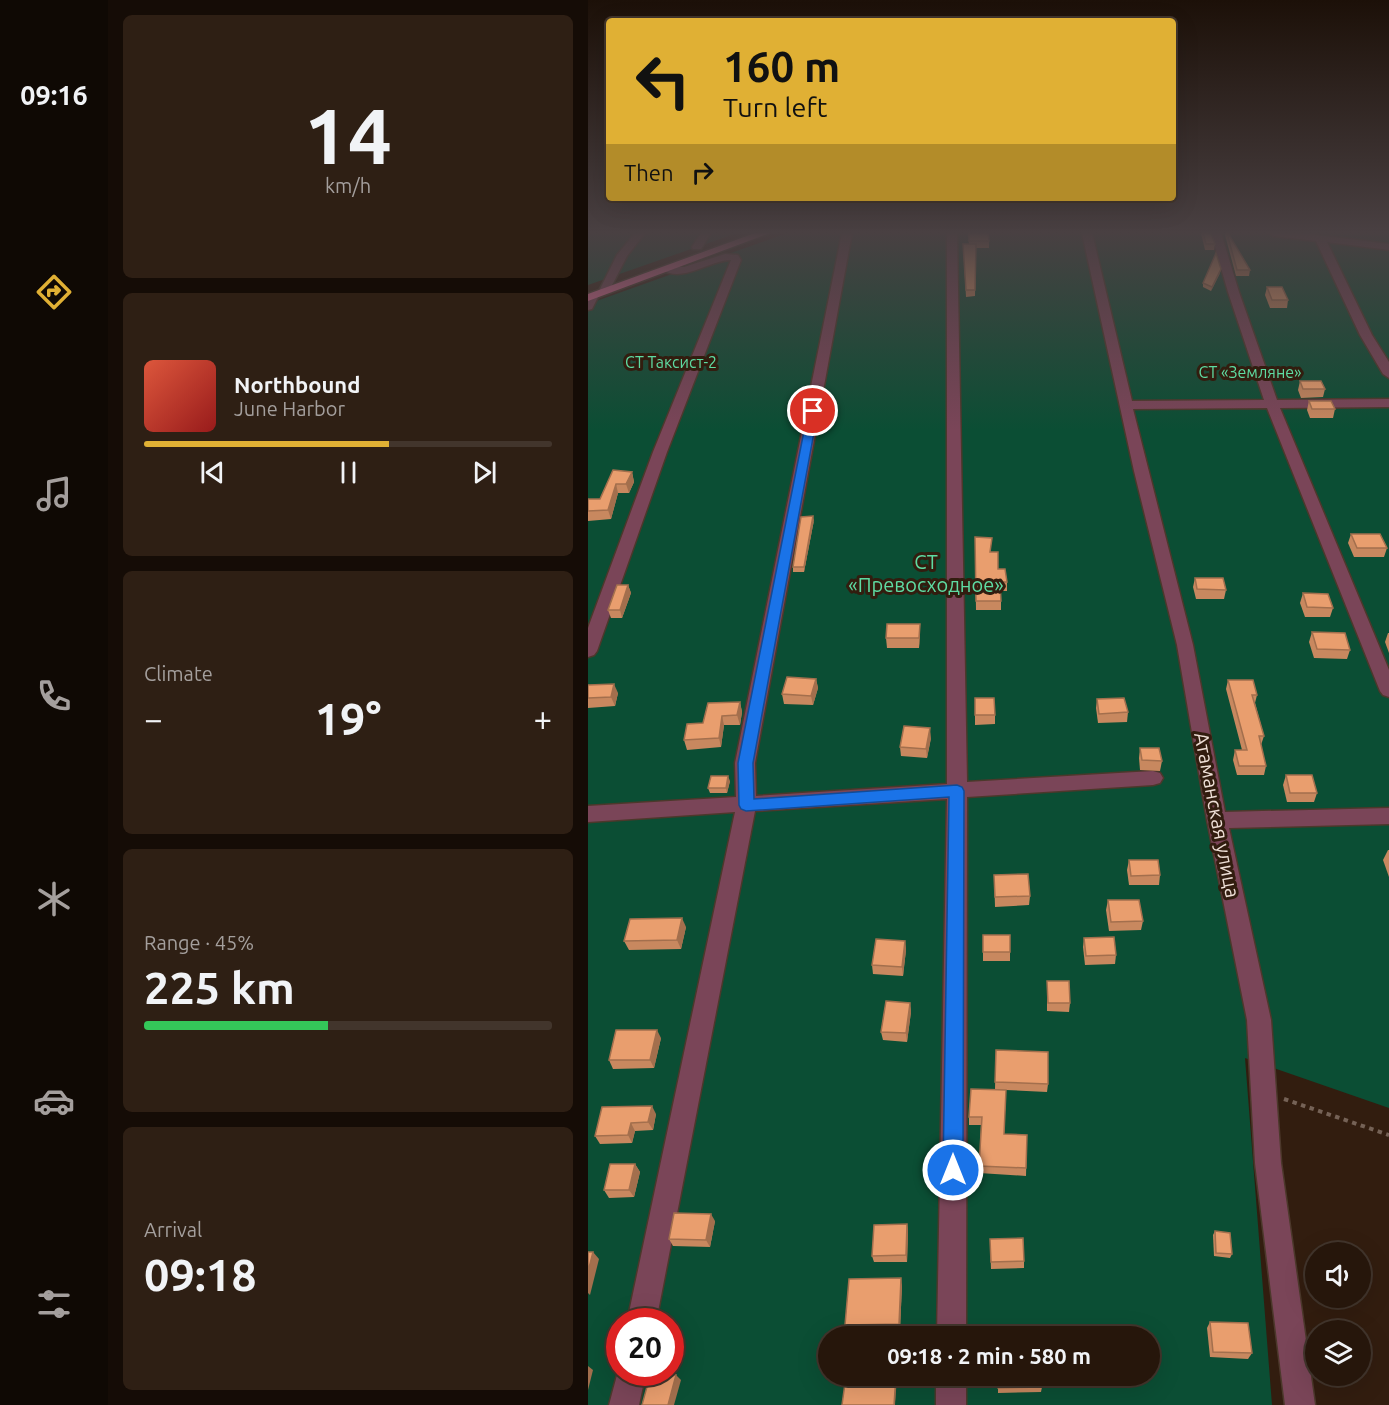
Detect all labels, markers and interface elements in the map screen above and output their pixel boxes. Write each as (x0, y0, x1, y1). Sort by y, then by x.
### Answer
icon: left (624, 42, 702, 120)
text: 160 m (723, 43, 840, 90)
text: 09:16 (20, 80, 88, 110)
text: 14 (304, 91, 392, 179)
text: Turn left (723, 92, 827, 122)
icon: right (686, 156, 719, 189)
text: Then (624, 160, 674, 185)
text: km/h (325, 174, 371, 197)
icon: directions (33, 271, 75, 313)
park label: СТ Таксист-2 (625, 353, 717, 371)
park label: СТ «Земляне» (1198, 363, 1302, 381)
text: Northbound (234, 372, 360, 397)
pin (787, 385, 838, 436)
icon: arrive (796, 394, 829, 427)
text: June Harbor (234, 397, 345, 420)
icon: previous (196, 456, 229, 489)
icon: pause (332, 456, 365, 489)
icon: next (468, 456, 501, 489)
icon: music (33, 473, 75, 515)
park label: СТ «Превосходное» (848, 550, 1004, 596)
text: Climate (144, 662, 213, 685)
icon: phone (33, 675, 75, 717)
text: 19° (315, 693, 381, 744)
text: − (144, 700, 163, 737)
text: + (533, 700, 552, 737)
street label: Атаманская улица (1190, 730, 1245, 900)
icon: climate (33, 878, 75, 920)
text: Range · 45% (144, 931, 254, 954)
text: 225 km (144, 962, 295, 1013)
icon: car (33, 1080, 75, 1122)
position arrow (921, 1138, 985, 1202)
text: Arrival (144, 1218, 202, 1241)
map controls (1305, 1242, 1371, 1386)
button: sound (1305, 1242, 1371, 1308)
text: 09:18 (144, 1249, 257, 1300)
icon: filters (33, 1283, 75, 1325)
speed limit sign: 20 (606, 1308, 684, 1386)
button: layers (1305, 1320, 1371, 1386)
text: 09:18 · 2 min · 580 m (887, 1343, 1091, 1368)

